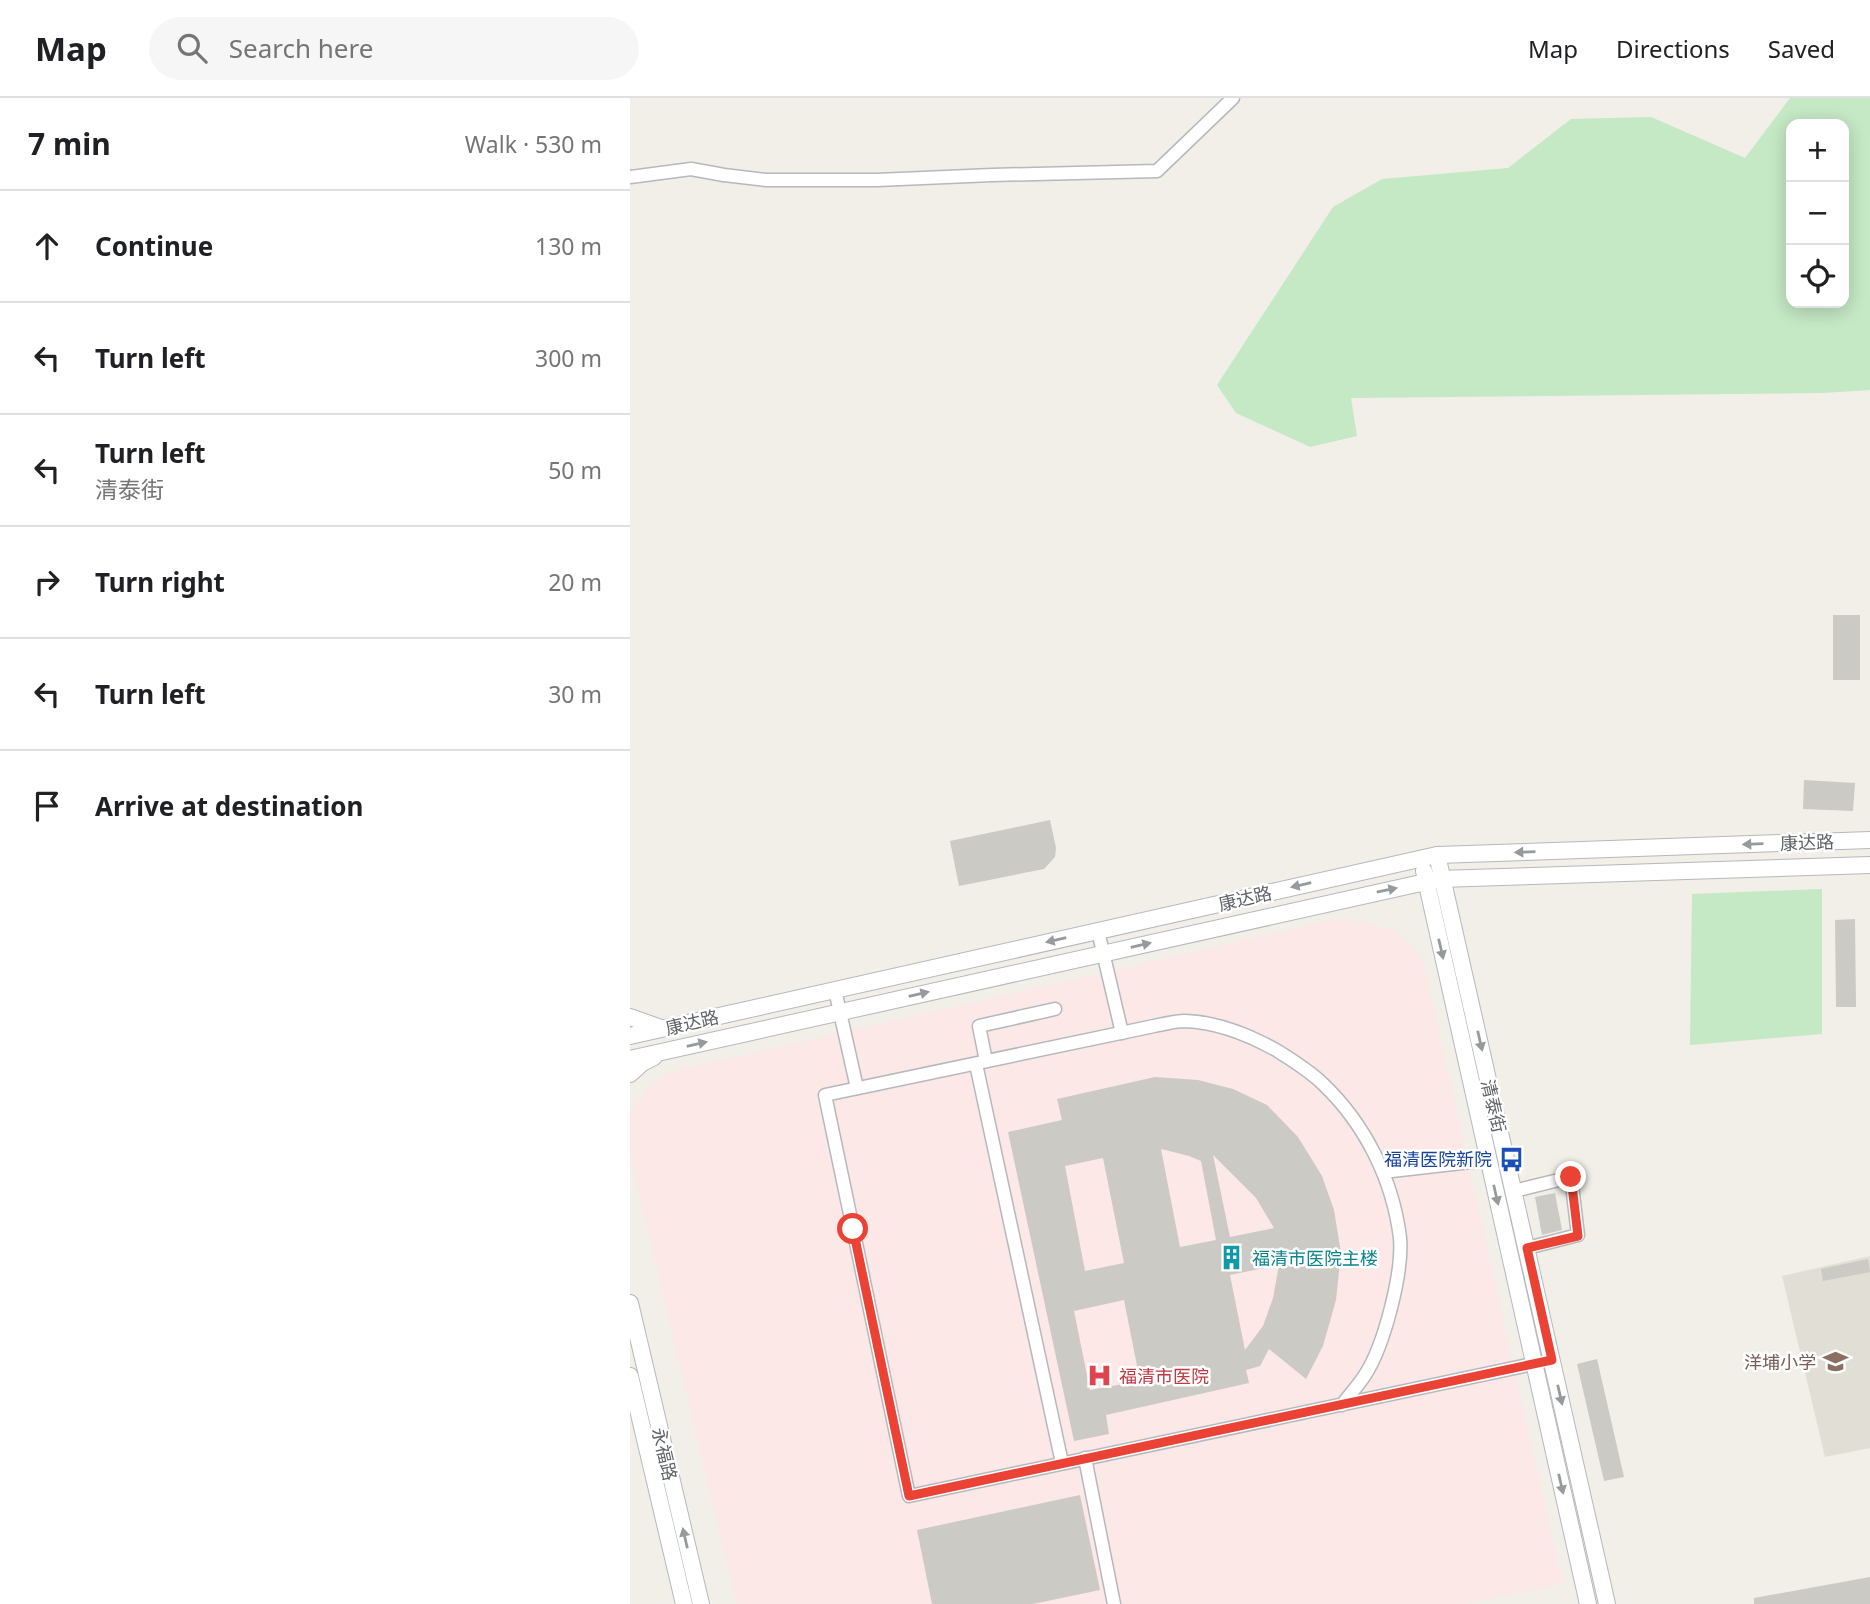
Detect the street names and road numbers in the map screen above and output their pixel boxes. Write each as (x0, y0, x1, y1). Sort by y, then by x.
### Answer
street label: 康达路 (1780, 829, 1834, 855)
street label: 康达路 (1216, 880, 1274, 916)
street label: 康达路 (663, 1004, 721, 1040)
street label: 清泰街 (1476, 1077, 1512, 1135)
street label: 永福路 (647, 1425, 683, 1483)

